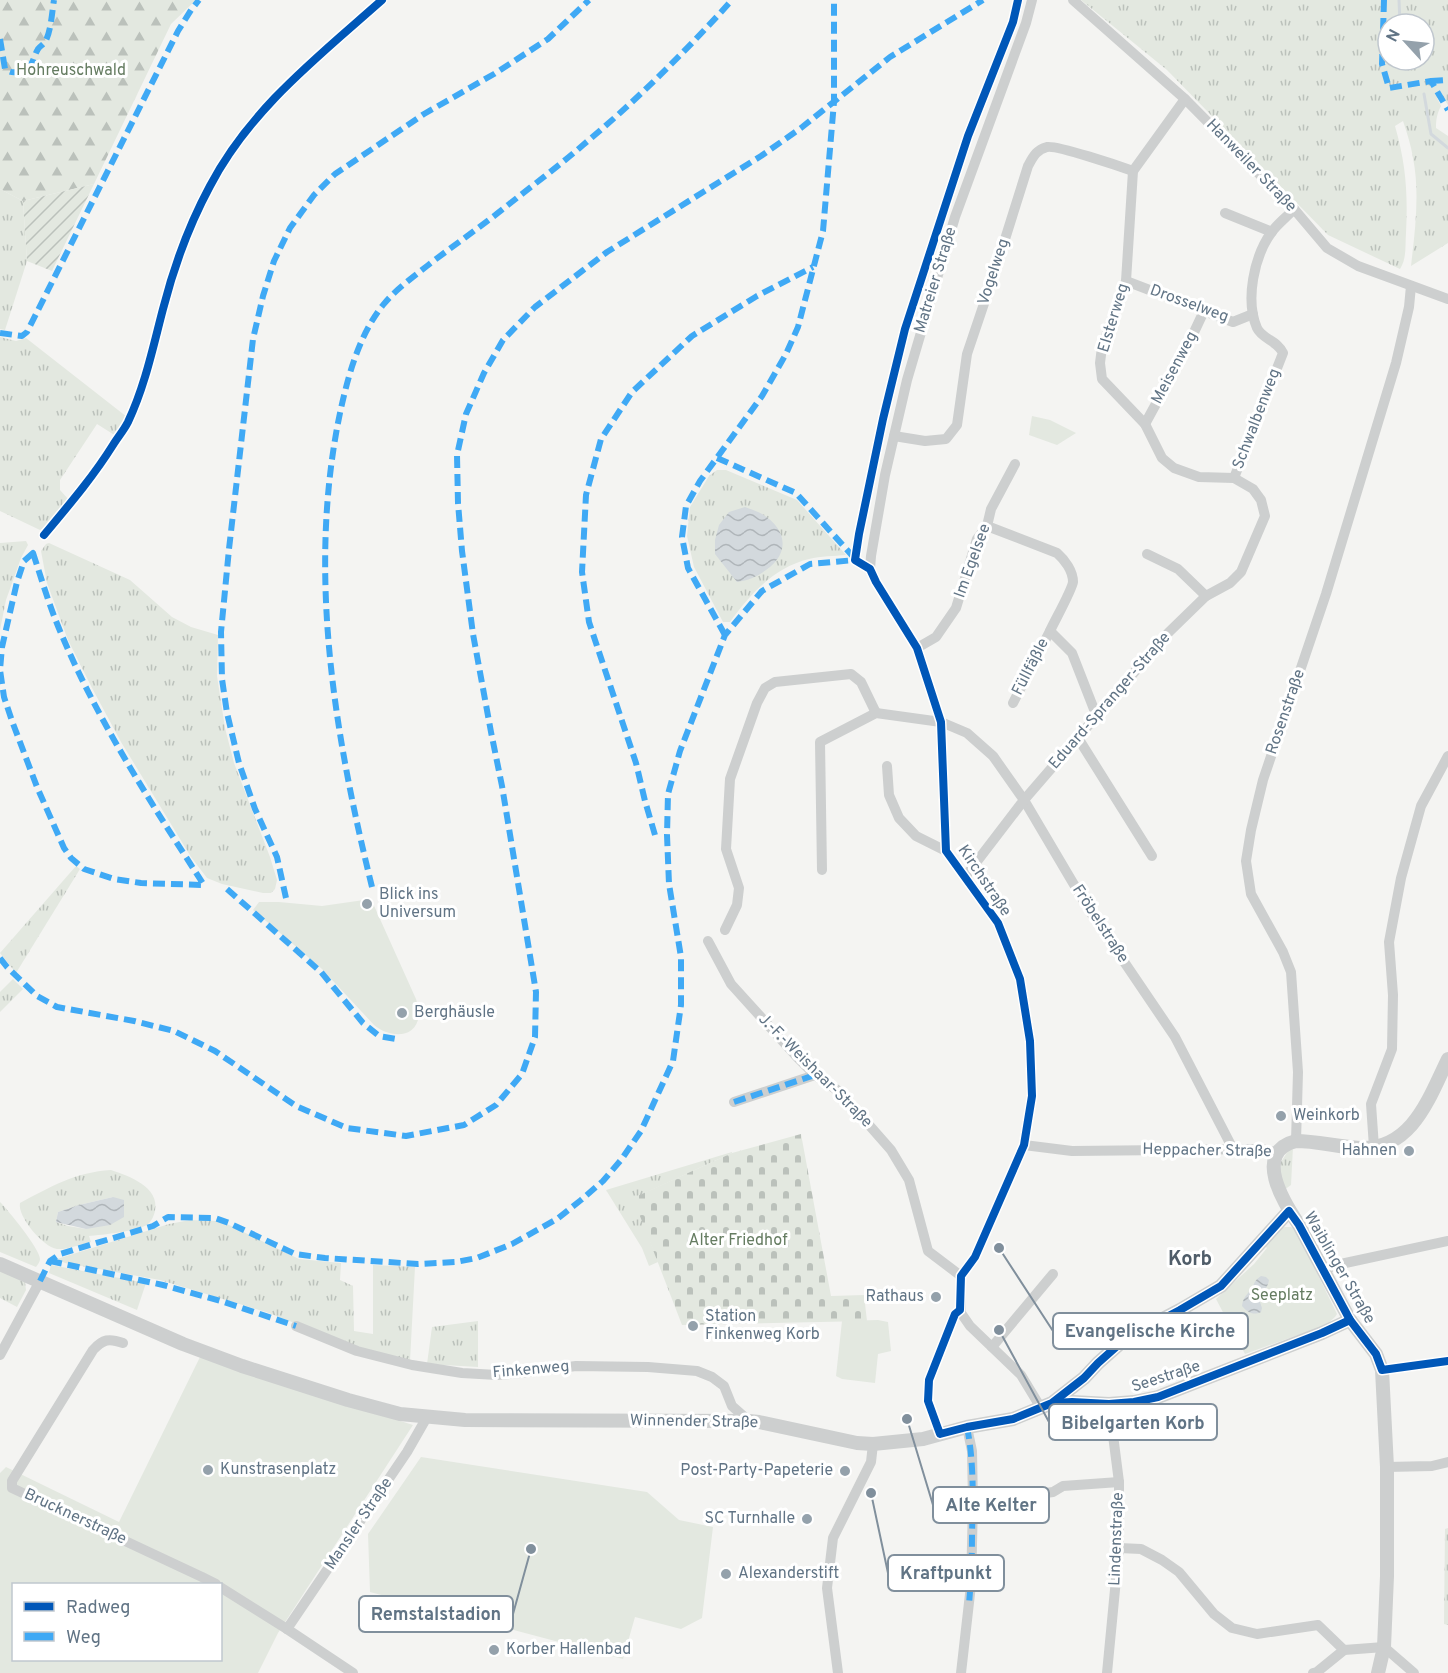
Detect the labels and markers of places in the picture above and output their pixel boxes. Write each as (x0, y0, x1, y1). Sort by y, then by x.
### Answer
place label: Blick ins Universum (379, 885, 456, 923)
marker: Blick ins Universum (360, 897, 374, 911)
place label: Berghäusle (414, 1003, 495, 1023)
marker: Berghäusle (395, 1006, 409, 1020)
place label: Weinkorb (1293, 1106, 1360, 1126)
marker: Weinkorb (1274, 1109, 1288, 1123)
place label: Hahnen (1342, 1141, 1397, 1161)
marker: Hahnen (1402, 1144, 1416, 1158)
place label: Rathaus (866, 1287, 924, 1307)
marker: Rathaus (929, 1290, 943, 1304)
place label: Station Finkenweg Korb (705, 1307, 820, 1345)
callout: Evangelische Kirche (1053, 1313, 1248, 1349)
marker: Station Finkenweg Korb (686, 1319, 700, 1333)
callout: Bibelgarten Korb (1049, 1404, 1217, 1440)
place label: Kunstrasenplatz (220, 1460, 336, 1480)
place label: Post-Party-Papeterie (680, 1461, 833, 1481)
marker: Kunstrasenplatz (201, 1463, 215, 1477)
marker: Post-Party-Papeterie (838, 1464, 852, 1478)
callout: Alte Kelter (933, 1487, 1049, 1523)
place label: SC Turnhalle (704, 1509, 795, 1529)
marker: SC Turnhalle (800, 1512, 814, 1526)
callout: Kraftpunkt (888, 1555, 1004, 1591)
place label: Alexanderstift (738, 1564, 839, 1584)
marker: Alexanderstift (719, 1567, 733, 1581)
callout: Remstalstadion (359, 1596, 513, 1632)
place label: Korber Hallenbad (506, 1640, 631, 1660)
marker: Korber Hallenbad (487, 1643, 501, 1657)

